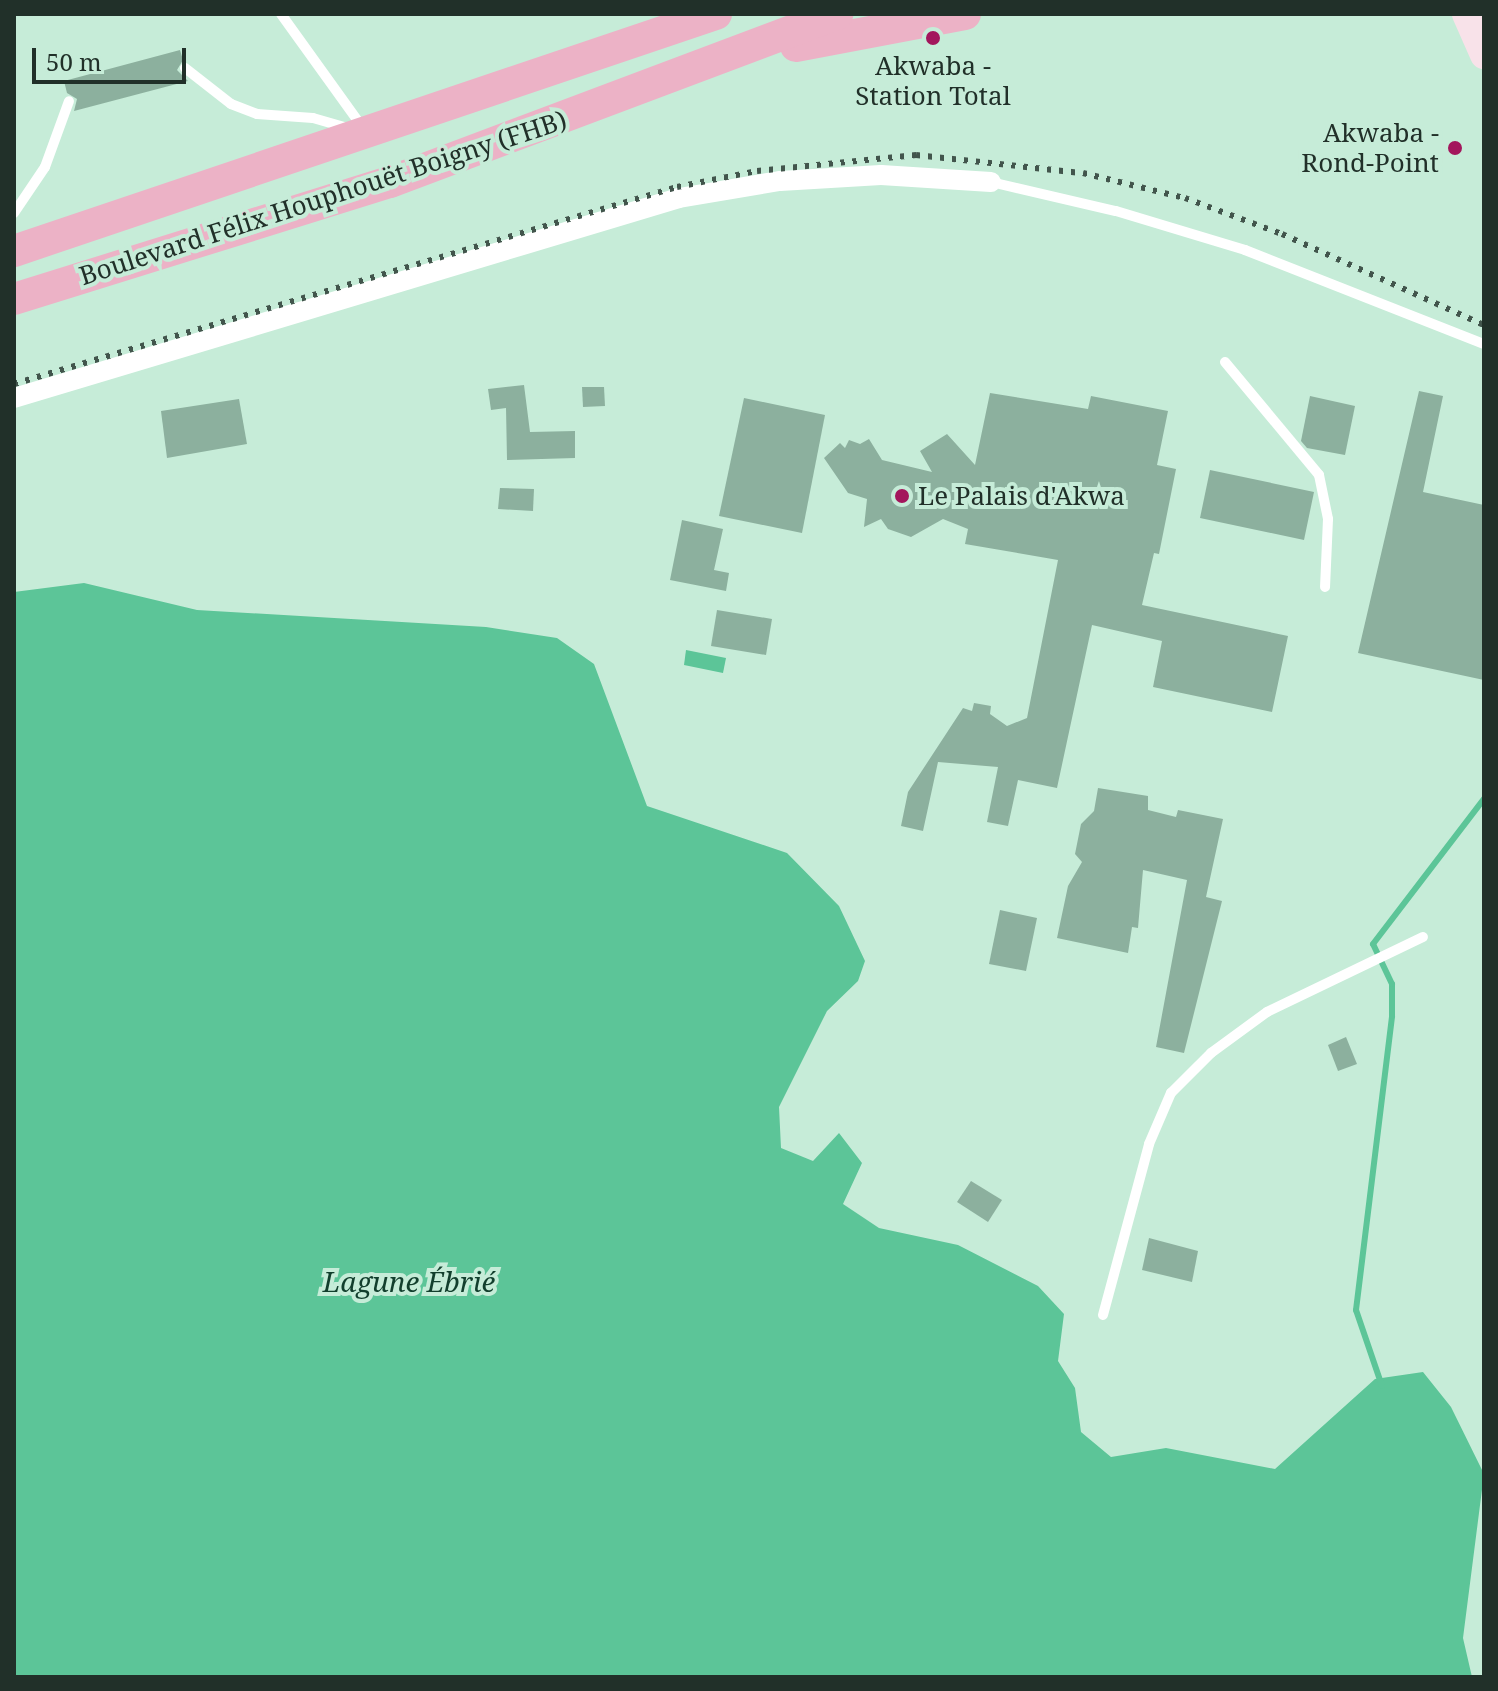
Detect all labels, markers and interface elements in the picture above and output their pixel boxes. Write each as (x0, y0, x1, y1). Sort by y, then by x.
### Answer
marker: Akwaba - Station Total (924, 29, 942, 47)
scale bar (36, 32, 190, 82)
text: 50 m (46, 45, 102, 78)
place label: Akwaba - Station Total (855, 50, 1011, 112)
street label: Boulevard Félix Houphouët Boigny (FHB) (75, 104, 571, 292)
place label: Akwaba - Rond-Point (1301, 117, 1439, 178)
marker: Akwaba - Rond-Point (1446, 139, 1464, 157)
place label: Le Palais d'Akwa (918, 480, 1125, 512)
marker: Le Palais d'Akwa (893, 487, 911, 505)
water label: Lagune Ébrié (323, 1264, 495, 1298)

